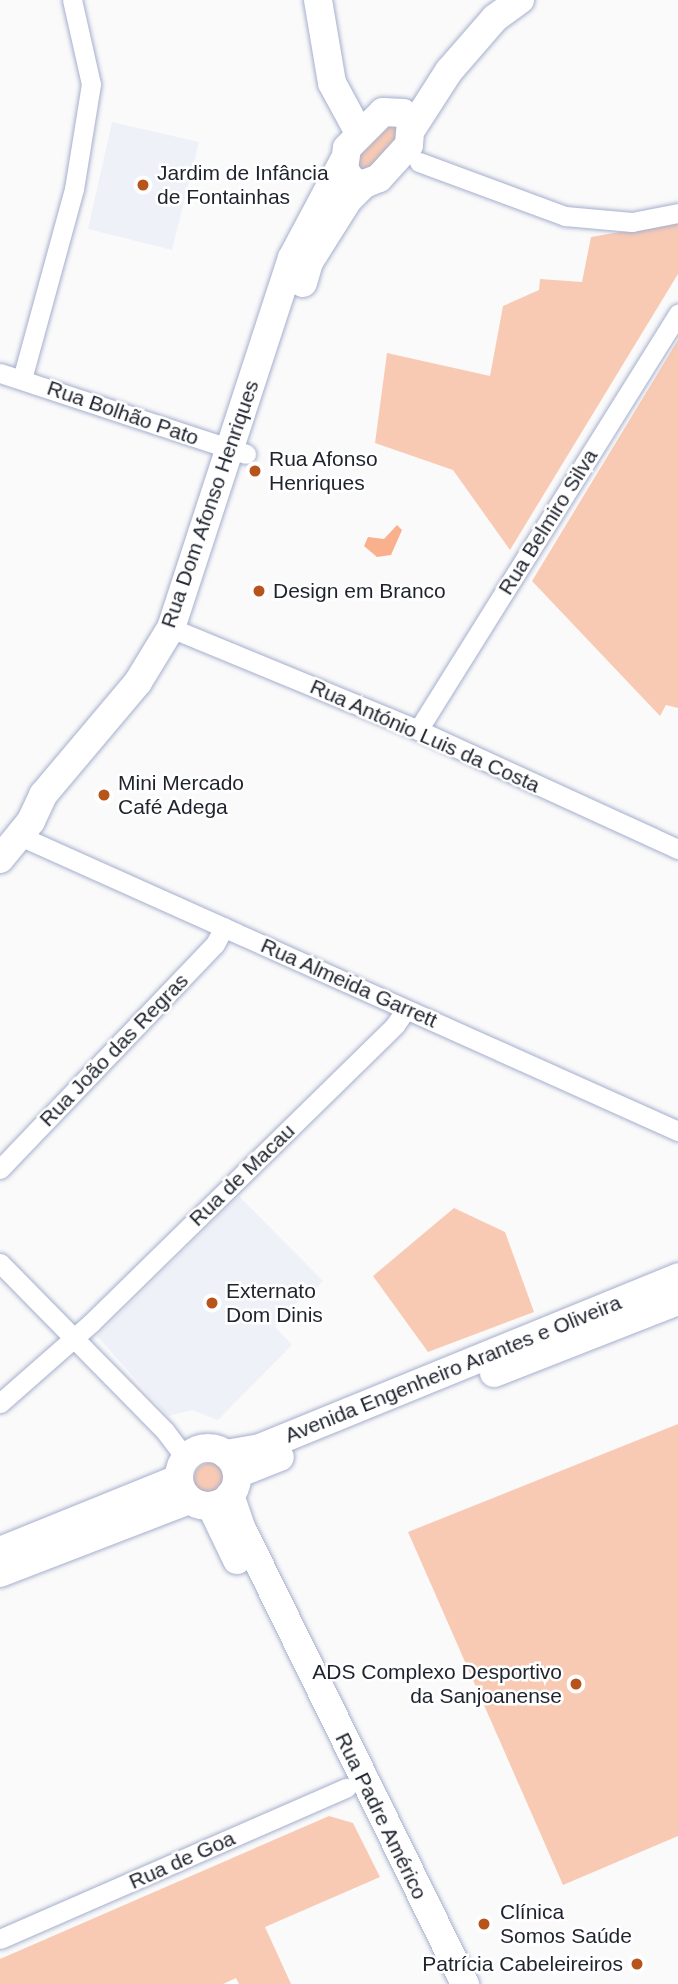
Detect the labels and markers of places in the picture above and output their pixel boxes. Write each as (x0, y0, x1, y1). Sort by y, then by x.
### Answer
place label: Jardim de Infância de Fontainhas (157, 160, 329, 210)
marker: Jardim de Infância de Fontainhas (135, 177, 151, 193)
place label: Rua Afonso Henriques (269, 446, 379, 496)
marker: Rua Afonso Henriques (247, 463, 263, 479)
place label: Design em Branco (273, 578, 446, 604)
marker: Design em Branco (251, 583, 267, 599)
place label: Mini Mercado Café Adega (118, 770, 244, 820)
marker: Mini Mercado Café Adega (96, 787, 112, 803)
place label: Externato Dom Dinis (226, 1278, 323, 1328)
marker: Externato Dom Dinis (204, 1295, 220, 1311)
place label: ADS Complexo Desportivo da Sanjoanense (312, 1659, 562, 1709)
marker: ADS Complexo Desportivo da Sanjoanense (568, 1676, 584, 1692)
place label: Clínica Somos Saúde (500, 1899, 632, 1949)
marker: Clínica Somos Saúde (474, 1914, 494, 1934)
place label: Patrícia Cabeleireiros (422, 1951, 623, 1977)
marker: Patrícia Cabeleireiros (629, 1956, 645, 1972)

